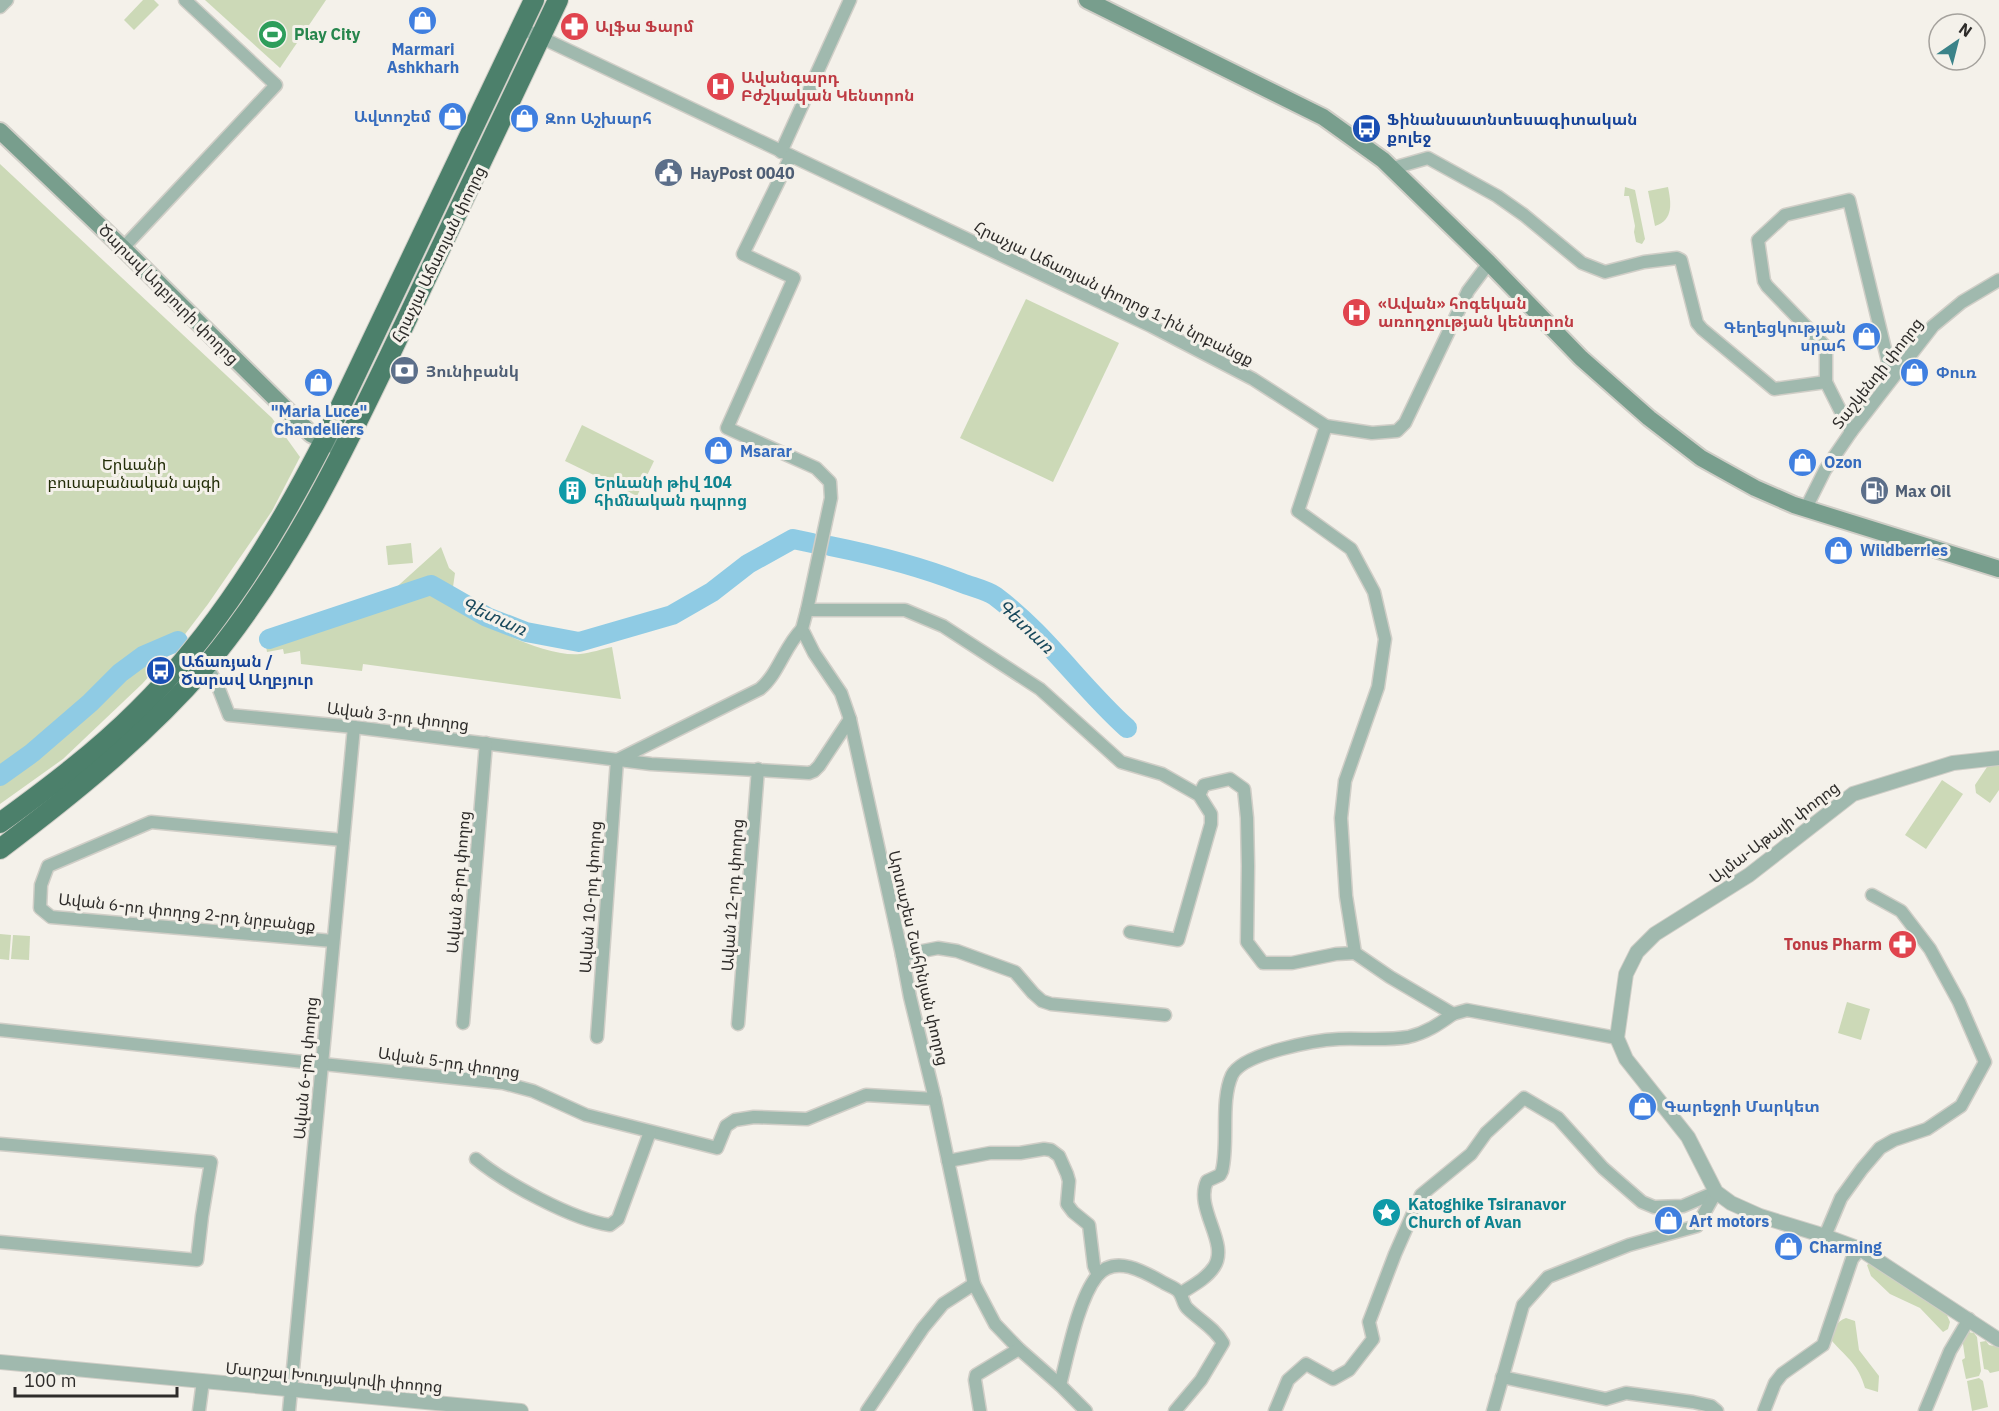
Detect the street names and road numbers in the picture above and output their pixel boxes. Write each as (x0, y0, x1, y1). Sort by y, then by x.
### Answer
street label: Հրաչյա Աճառյան փողոց (387, 163, 489, 345)
street label: Հրաչյա Աճառյան փողոց 1-ին նրբանցք (971, 216, 1257, 370)
street label: Ծարավ Աղբյուրի փողոց (95, 220, 243, 368)
street label: Տաշկենդի փողոց (1827, 313, 1927, 433)
street label: Ավան 3-րդ փողոց (326, 697, 470, 735)
street label: Ալմա-Աթայի փողոց (1705, 777, 1843, 887)
street label: Ավան 8-րդ փողոց (442, 810, 474, 954)
street label: Ավան 12-րդ փողոց (717, 818, 747, 972)
street label: Ավան 10-րդ փողոց (575, 820, 605, 974)
street label: Արտաշես Շահինյան փողոց (884, 848, 954, 1068)
street label: Ավան 6-րդ փողոց 2-րդ նրբանցք (57, 889, 317, 935)
street label: Ավան 6-րդ փողոց (289, 996, 321, 1140)
street label: Ավան 5-րդ փողոց (377, 1042, 521, 1082)
street label: Մարշալ Խուդյակովի փողոց (225, 1358, 443, 1396)

